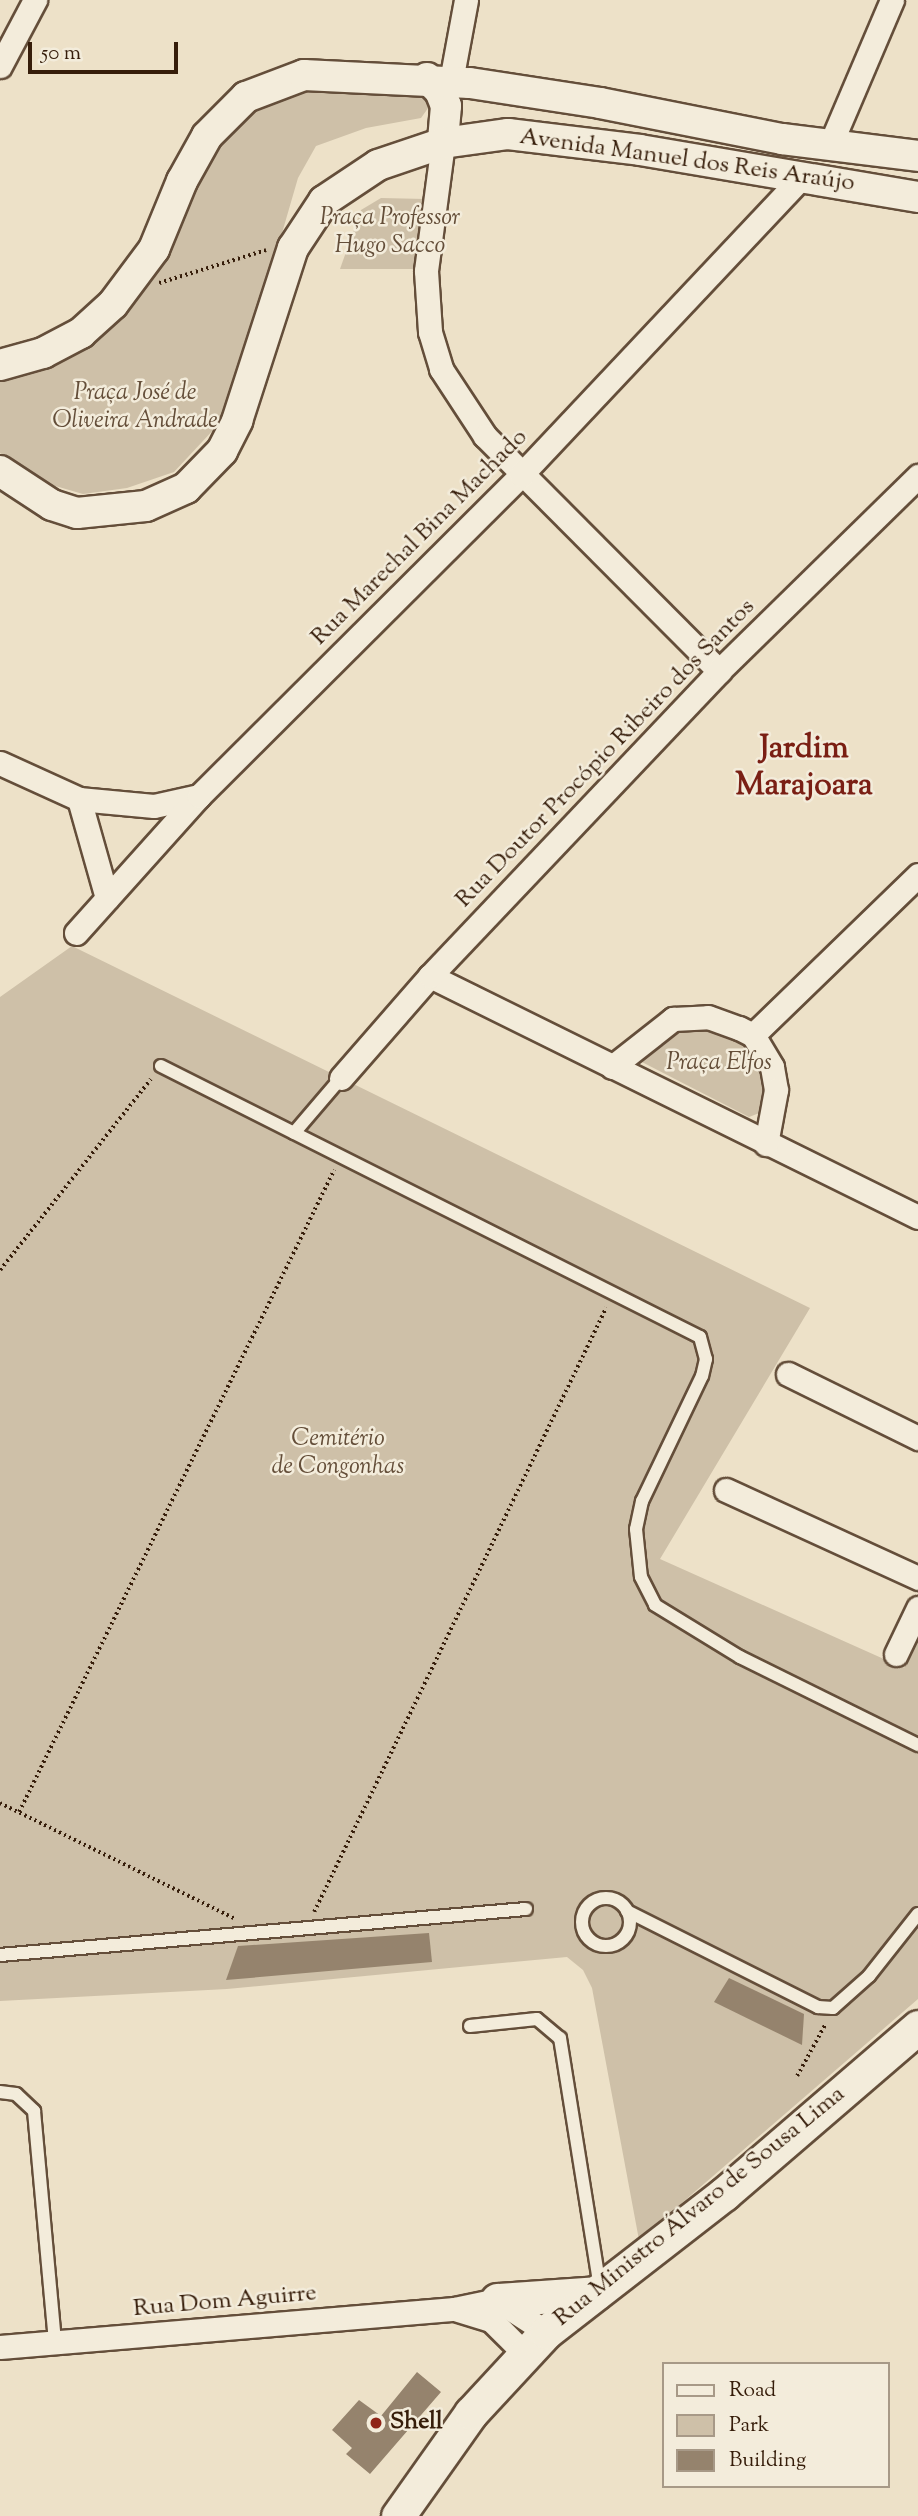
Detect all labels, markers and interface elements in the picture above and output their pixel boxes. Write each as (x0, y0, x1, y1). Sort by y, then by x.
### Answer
scale bar (32, 28, 182, 72)
text: 50 m (41, 39, 81, 69)
street label: Avenida Manuel dos Reis Araújo (518, 123, 856, 199)
park label: Praça Professor Hugo Sacco (320, 205, 460, 261)
park label: Praça José de Oliveira Andrade (52, 380, 218, 436)
street label: Rua Marechal Bina Machado (306, 424, 534, 652)
street label: Rua Doutor Procópio Ribeiro dos Santos (450, 594, 762, 914)
district label: Jardim Marajoara (735, 731, 873, 806)
park label: Praça Elfos (666, 1050, 772, 1078)
park label: Cemitério de Congonhas (272, 1426, 404, 1482)
street label: Rua Ministro Álvaro de Sousa Lima (549, 2081, 851, 2333)
street label: Rua Dom Aguirre (132, 2280, 318, 2324)
legend (662, 2362, 890, 2488)
text: Road (729, 2376, 776, 2406)
place label: Shell (390, 2409, 443, 2437)
text: Park (729, 2411, 769, 2441)
marker: Shell (368, 2415, 384, 2431)
text: Building (729, 2446, 806, 2476)

